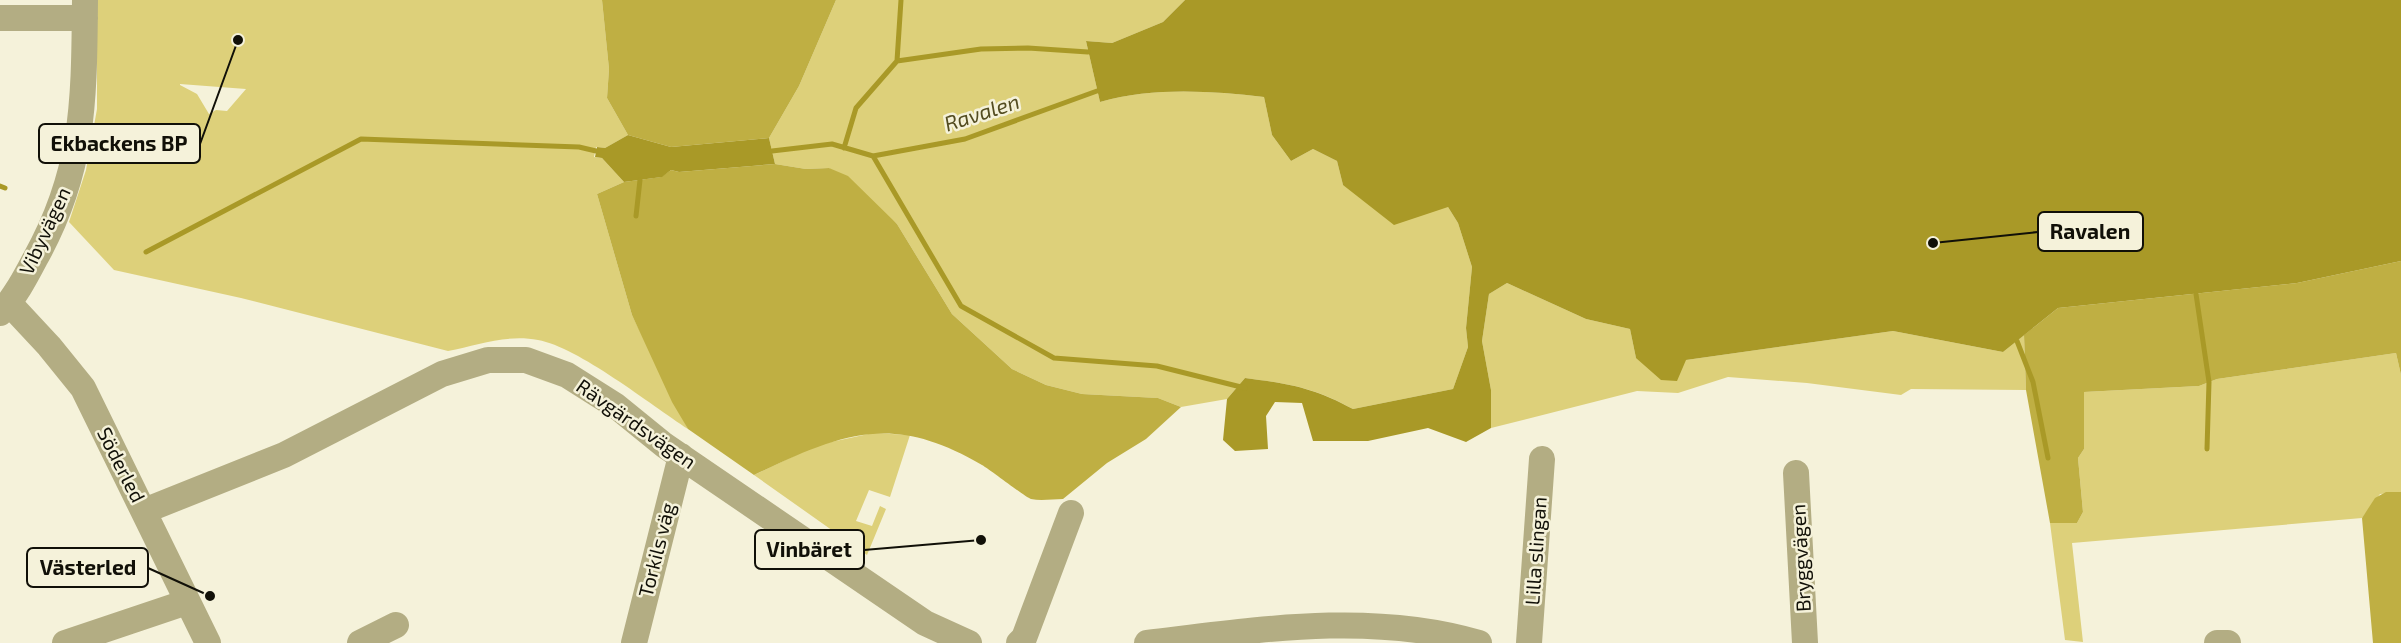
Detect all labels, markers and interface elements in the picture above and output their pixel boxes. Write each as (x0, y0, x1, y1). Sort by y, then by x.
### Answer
water label: Ravalen (941, 88, 1022, 135)
callout: Ekbackens BP (39, 124, 200, 163)
text: Ekbackens BP (51, 130, 187, 155)
street label: Vibyvägen (13, 183, 75, 278)
callout: Ravalen (2038, 212, 2143, 251)
text: Ravalen (2050, 218, 2130, 243)
street label: Rävgärdsvägen (572, 373, 701, 473)
street label: Söderled (93, 423, 151, 506)
street label: Lilla slingan (1519, 496, 1551, 606)
street label: Torkils väg (633, 500, 679, 600)
street label: Bryggvägen (1785, 503, 1815, 613)
callout: Vinbäret (755, 530, 864, 569)
text: Vinbäret (766, 536, 852, 561)
callout: Västerled (27, 548, 148, 587)
text: Västerled (40, 554, 136, 579)

